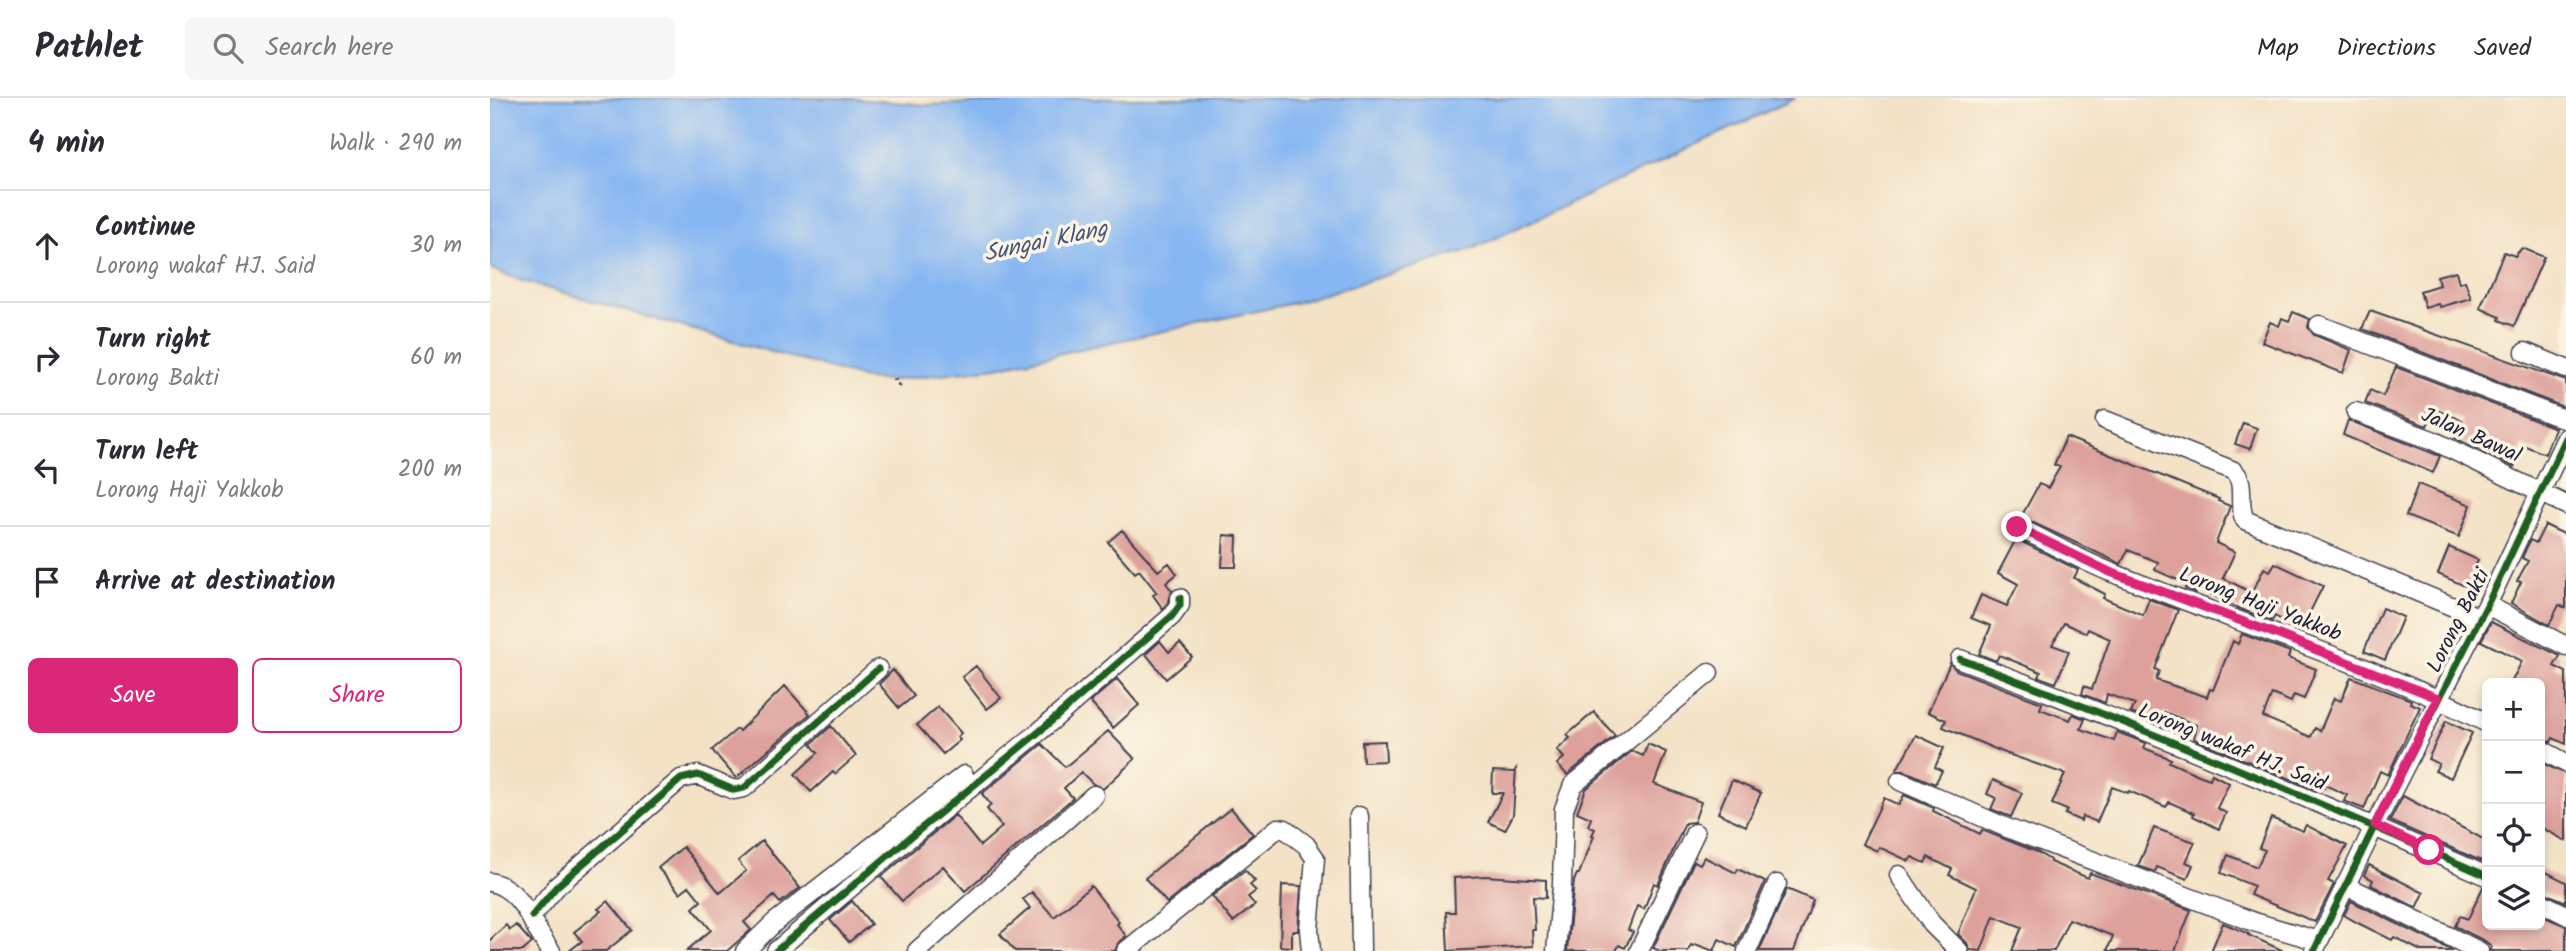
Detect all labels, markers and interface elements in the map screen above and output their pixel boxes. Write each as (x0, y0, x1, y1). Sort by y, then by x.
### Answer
search box (185, 17, 675, 80)
text: Pathlet (35, 22, 143, 75)
text: Search here (265, 27, 393, 69)
icon: search (209, 29, 247, 67)
text: Map (2257, 29, 2299, 68)
text: Directions (2337, 29, 2436, 68)
text: Saved (2474, 29, 2531, 68)
text: 4 min (28, 120, 105, 168)
text: Walk · 290 m (329, 126, 462, 162)
text: Continue (95, 207, 196, 249)
water label: Sungai Klang (981, 211, 1113, 273)
icon: ahead (28, 227, 66, 265)
text: 30 m (410, 228, 462, 264)
text: Lorong wakaf HJ. Said (95, 249, 315, 285)
text: Turn right (95, 319, 211, 361)
icon: right (28, 339, 66, 377)
text: 60 m (410, 340, 462, 376)
text: Lorong Bakti (95, 361, 219, 397)
street label: Jalan Bawal (2416, 399, 2526, 473)
text: Turn left (95, 431, 198, 473)
icon: left (28, 451, 66, 489)
text: 200 m (398, 452, 462, 488)
text: Lorong Haji Yakkob (95, 473, 283, 509)
route end (2001, 511, 2032, 542)
street label: Lorong Haji Yakkob (2174, 559, 2346, 651)
text: Arrive at destination (95, 561, 335, 603)
street label: Lorong Bakti (2419, 562, 2500, 679)
icon: arrive (28, 563, 66, 601)
button: Save (28, 658, 238, 733)
button: Share (252, 658, 462, 733)
map controls (2482, 678, 2545, 930)
button: + (2482, 678, 2545, 741)
street label: Lorong wakaf HJ. Said (2133, 695, 2332, 801)
button: − (2482, 741, 2545, 804)
button: locate (2482, 804, 2545, 867)
route start (2413, 834, 2444, 865)
button: layers (2482, 867, 2545, 930)

